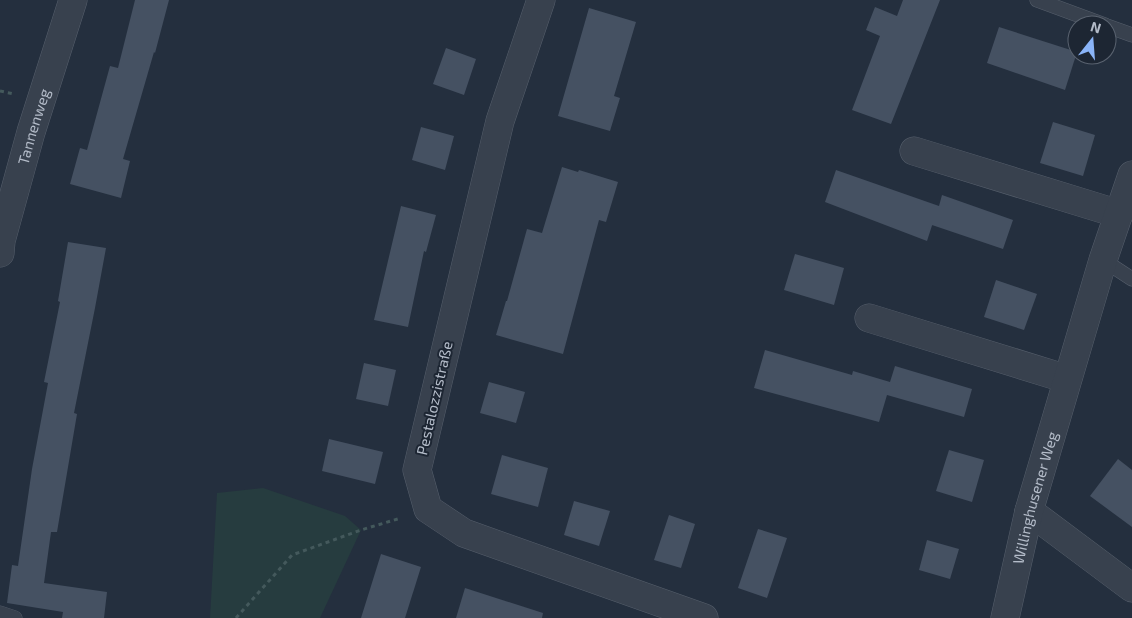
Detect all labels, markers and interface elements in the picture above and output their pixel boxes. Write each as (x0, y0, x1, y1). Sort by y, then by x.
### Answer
north arrow (1067, 15, 1117, 65)
text: N (1089, 17, 1103, 37)
street label: Tannenweg (13, 86, 53, 167)
street label: Pestalozzistraße (412, 339, 456, 457)
street label: Willinghusener Weg (1008, 429, 1061, 566)

